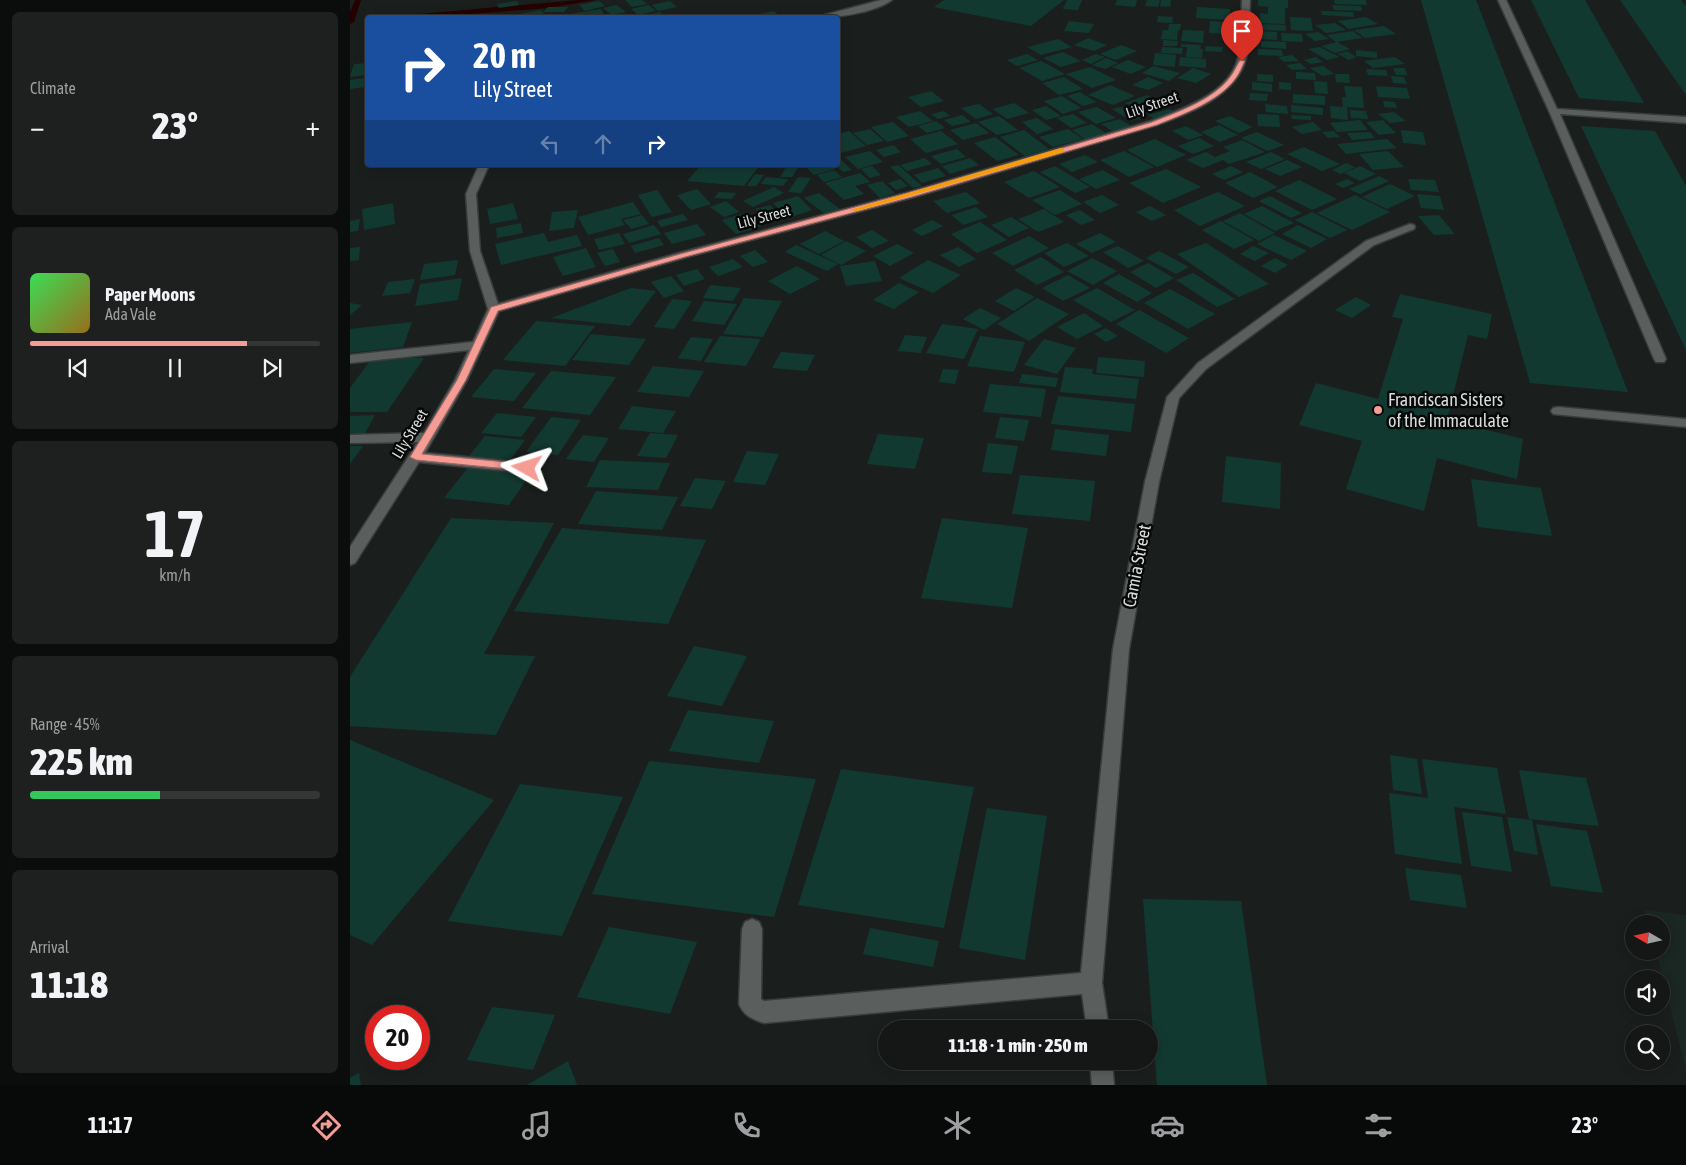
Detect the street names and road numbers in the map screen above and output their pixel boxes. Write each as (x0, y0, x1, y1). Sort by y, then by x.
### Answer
street label: Lily Street (1123, 88, 1180, 121)
street label: Lily Street (735, 201, 792, 232)
street label: Lily Street (388, 406, 431, 461)
street label: Camia Street (1118, 523, 1155, 609)

